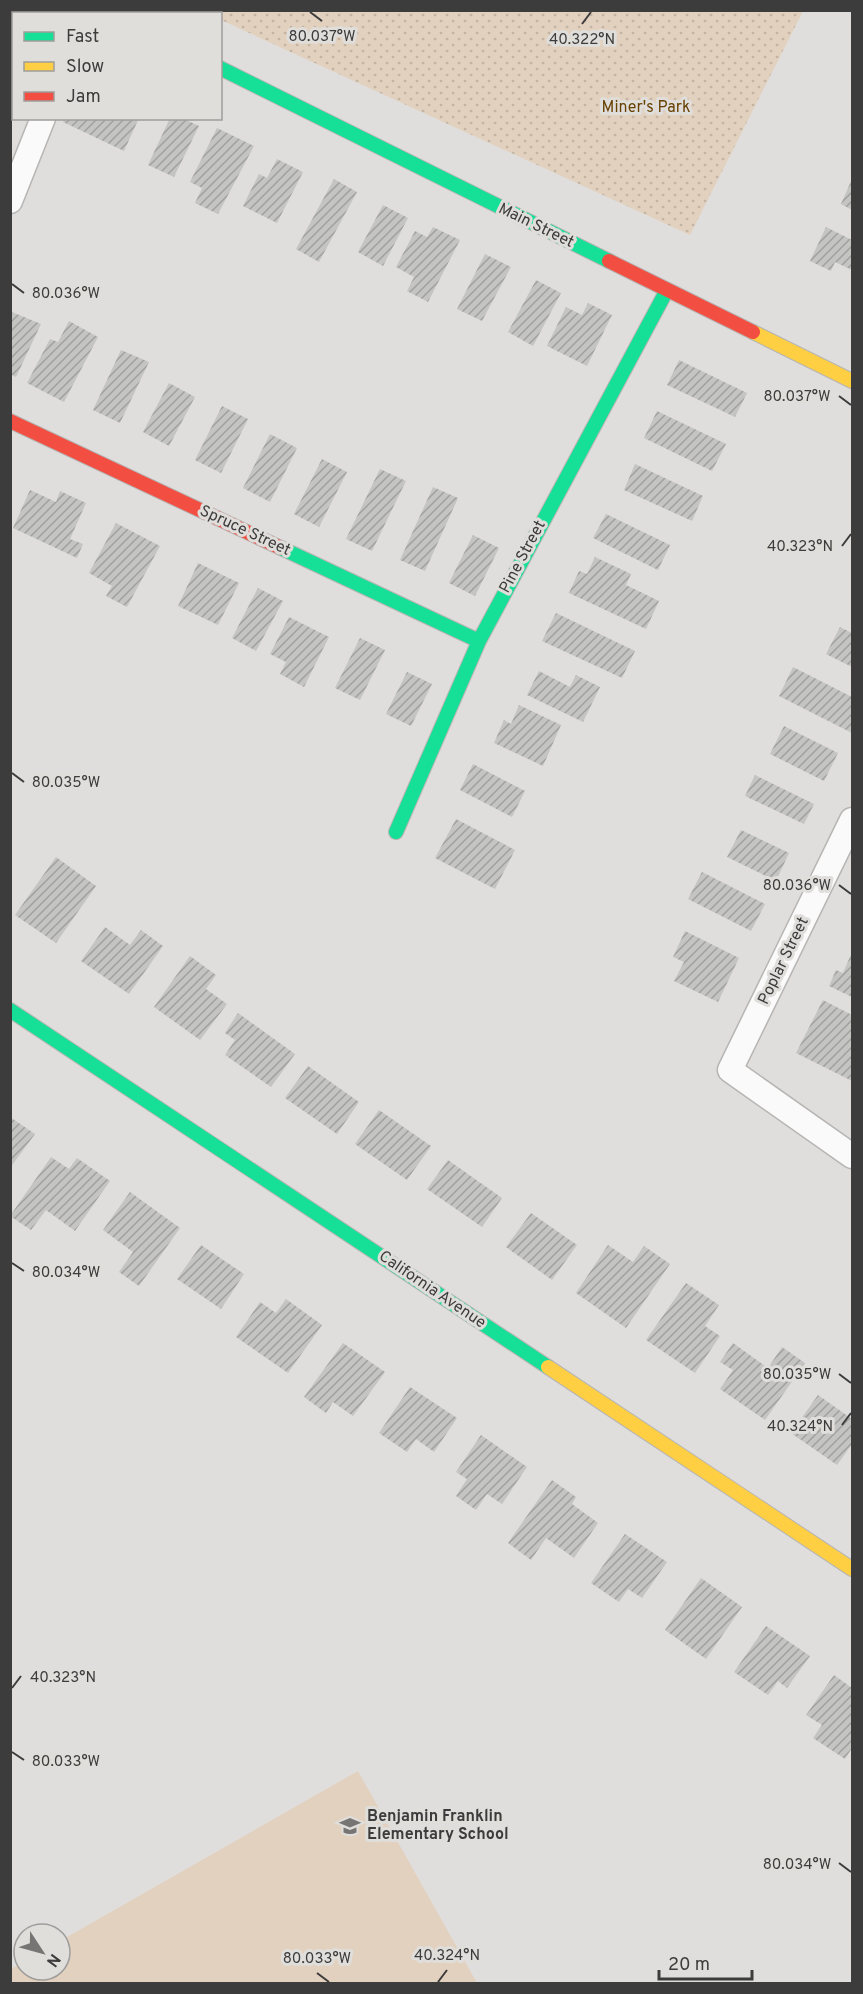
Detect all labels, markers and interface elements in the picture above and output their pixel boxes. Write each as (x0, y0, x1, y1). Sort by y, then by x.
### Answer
legend (12, 12, 222, 120)
text: Fast (66, 26, 99, 49)
text: 80.037°W (288, 28, 356, 47)
text: 40.322°N (549, 31, 615, 50)
text: Slow (66, 56, 104, 79)
text: Jam (66, 86, 101, 109)
park label: Miner's Park (602, 98, 690, 118)
street label: Main Street (495, 199, 577, 253)
text: 80.036°W (32, 285, 100, 304)
text: 80.037°W (763, 388, 831, 407)
street label: Spruce Street (196, 501, 294, 561)
street label: Pine Street (495, 517, 551, 597)
text: 40.323°N (767, 538, 833, 557)
text: 80.035°W (32, 774, 100, 793)
text: 80.036°W (763, 877, 831, 896)
street label: Poplar Street (754, 914, 814, 1008)
street label: California Avenue (375, 1247, 489, 1333)
text: 80.034°W (32, 1264, 100, 1283)
text: 80.035°W (763, 1366, 831, 1385)
text: 40.324°N (767, 1418, 833, 1437)
text: 40.323°N (30, 1669, 96, 1688)
text: 80.033°W (32, 1753, 100, 1772)
place label: Benjamin Franklin Elementary School (367, 1807, 509, 1845)
school or university icon: Benjamin Franklin Elementary School (338, 1814, 362, 1838)
text: 80.034°W (763, 1856, 831, 1875)
north arrow (12, 1922, 72, 1982)
scale bar (659, 1943, 752, 1981)
text: 40.324°N (414, 1947, 480, 1966)
text: N (41, 1949, 64, 1970)
text: 80.033°W (283, 1950, 351, 1969)
text: 20 m (668, 1954, 710, 1977)

